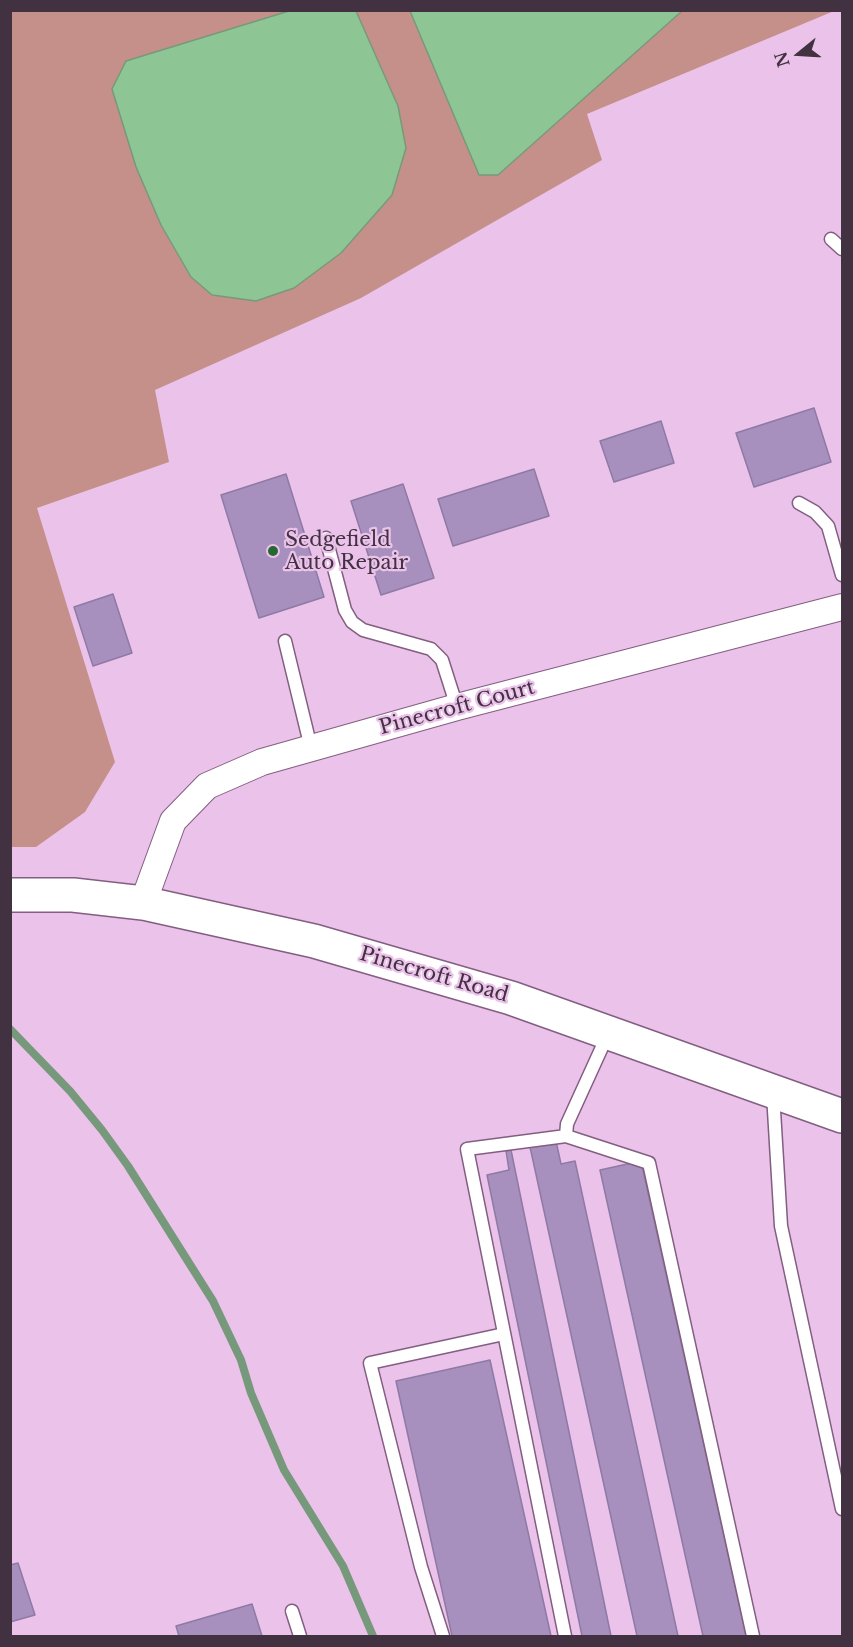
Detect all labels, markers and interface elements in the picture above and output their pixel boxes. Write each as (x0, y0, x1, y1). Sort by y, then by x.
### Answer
north arrow (769, 24, 829, 84)
text: N (770, 49, 794, 70)
place label: Sedgefield Auto Repair (285, 528, 408, 575)
marker: Sedgefield Auto Repair (266, 544, 280, 558)
street label: Pinecroft Court (377, 676, 537, 740)
street label: Pinecroft Road (357, 942, 511, 1008)

